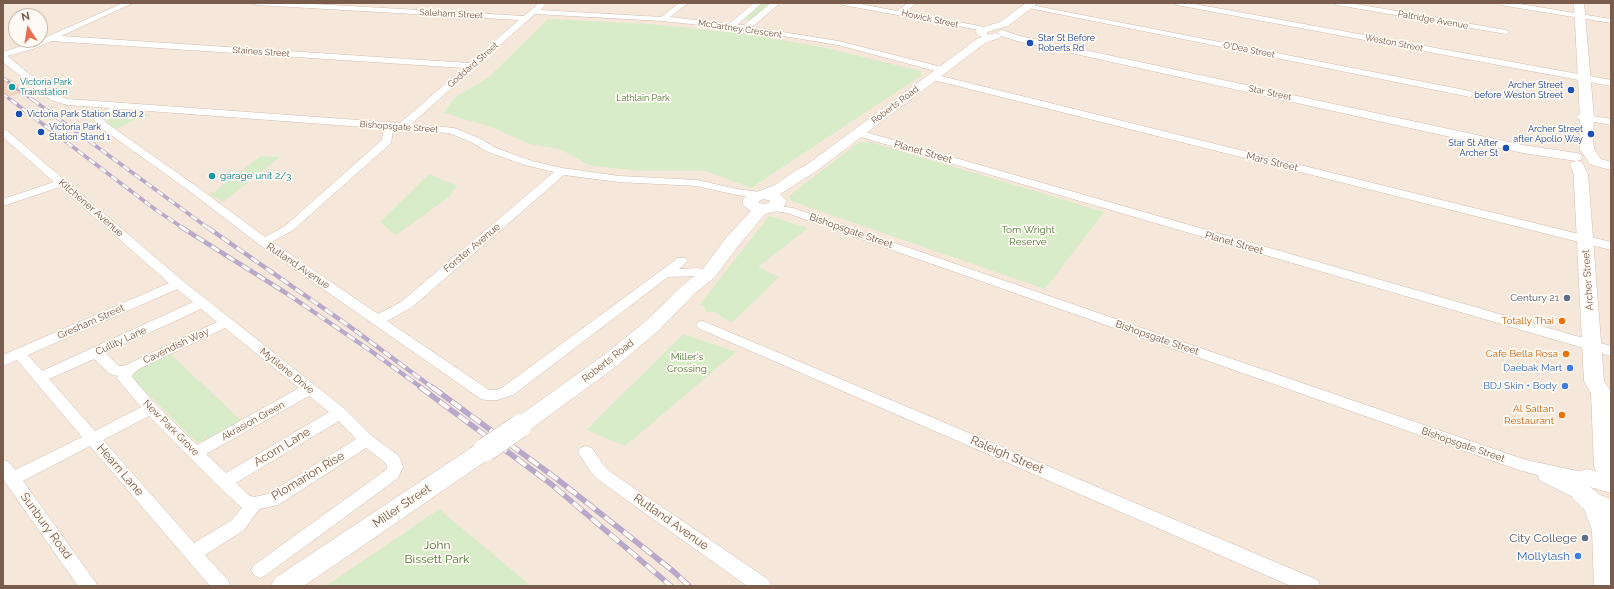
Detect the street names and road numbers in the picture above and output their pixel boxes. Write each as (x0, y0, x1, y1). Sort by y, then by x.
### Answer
street label: Saleham Street (419, 7, 483, 21)
street label: Howick Street (901, 8, 959, 30)
street label: Paltridge Avenue (1397, 8, 1469, 32)
street label: McCartney Crescent (697, 18, 783, 40)
street label: Weston Street (1364, 32, 1424, 54)
street label: Goddard Street (445, 40, 501, 90)
street label: O'Dea Street (1222, 40, 1276, 60)
street label: Staines Street (232, 45, 290, 59)
street label: Star Street (1248, 83, 1292, 103)
street label: Roberts Road (869, 84, 921, 126)
street label: Bishopsgate Street (359, 119, 439, 135)
street label: Planet Street (893, 138, 953, 166)
street label: Mars Street (1245, 150, 1299, 174)
street label: Kitchener Avenue (56, 177, 126, 239)
street label: Bishopsgate Street (808, 211, 894, 251)
street label: Forster Avenue (441, 221, 503, 275)
street label: Planet Street (1204, 229, 1264, 257)
street label: Rutland Avenue (264, 240, 332, 292)
street label: Archer Street (1580, 249, 1596, 311)
street label: Gresham Street (56, 302, 126, 342)
street label: Bishopsgate Street (1114, 318, 1200, 358)
street label: Cullity Lane (94, 324, 148, 358)
street label: Cavendish Way (141, 326, 211, 366)
street label: Roberts Road (580, 337, 636, 385)
street label: Mytilene Drive (257, 345, 317, 397)
street label: New Park Grove (140, 397, 202, 459)
street label: Akrasion Green (219, 399, 287, 443)
street label: Acorn Lane (251, 424, 313, 470)
street label: Bishopsgate Street (1420, 425, 1506, 465)
street label: Raleigh Street (968, 433, 1046, 477)
street label: Hearn Lane (94, 441, 146, 499)
street label: Plomarion Rise (269, 449, 347, 503)
street label: Miller Street (370, 481, 434, 531)
street label: Sunbury Road (17, 490, 75, 562)
street label: Rutland Avenue (631, 491, 711, 553)

